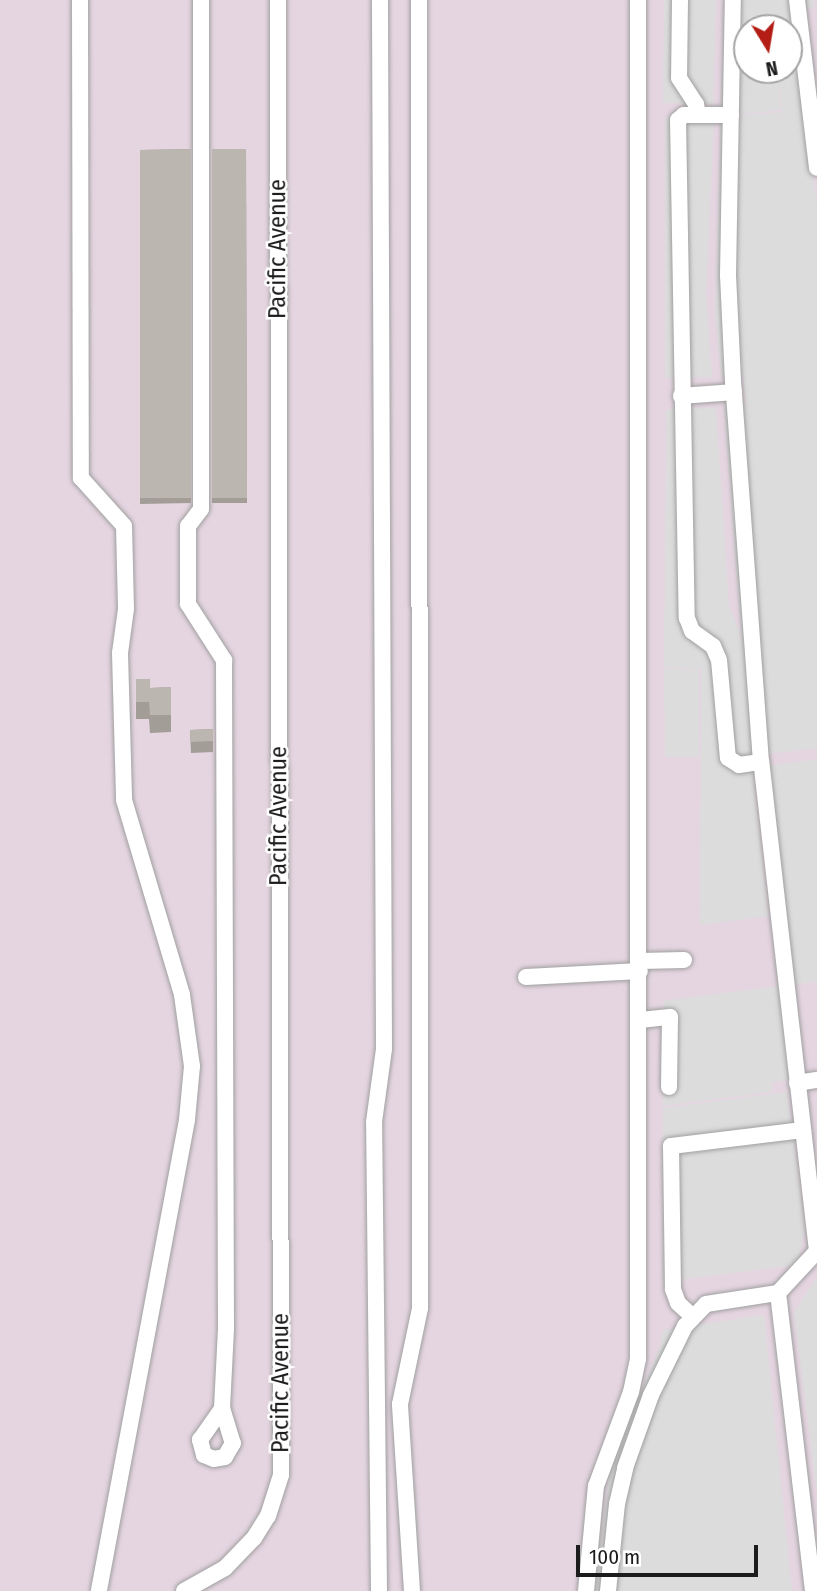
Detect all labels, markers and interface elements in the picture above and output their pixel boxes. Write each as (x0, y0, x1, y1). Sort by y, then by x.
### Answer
north arrow (733, 14, 803, 84)
text: N (764, 56, 780, 81)
street label: Pacific Avenue (264, 179, 292, 319)
street label: Pacific Avenue (265, 746, 293, 886)
street label: Pacific Avenue (267, 1313, 295, 1453)
scale bar (579, 1532, 761, 1576)
text: 100 m (589, 1544, 640, 1570)

